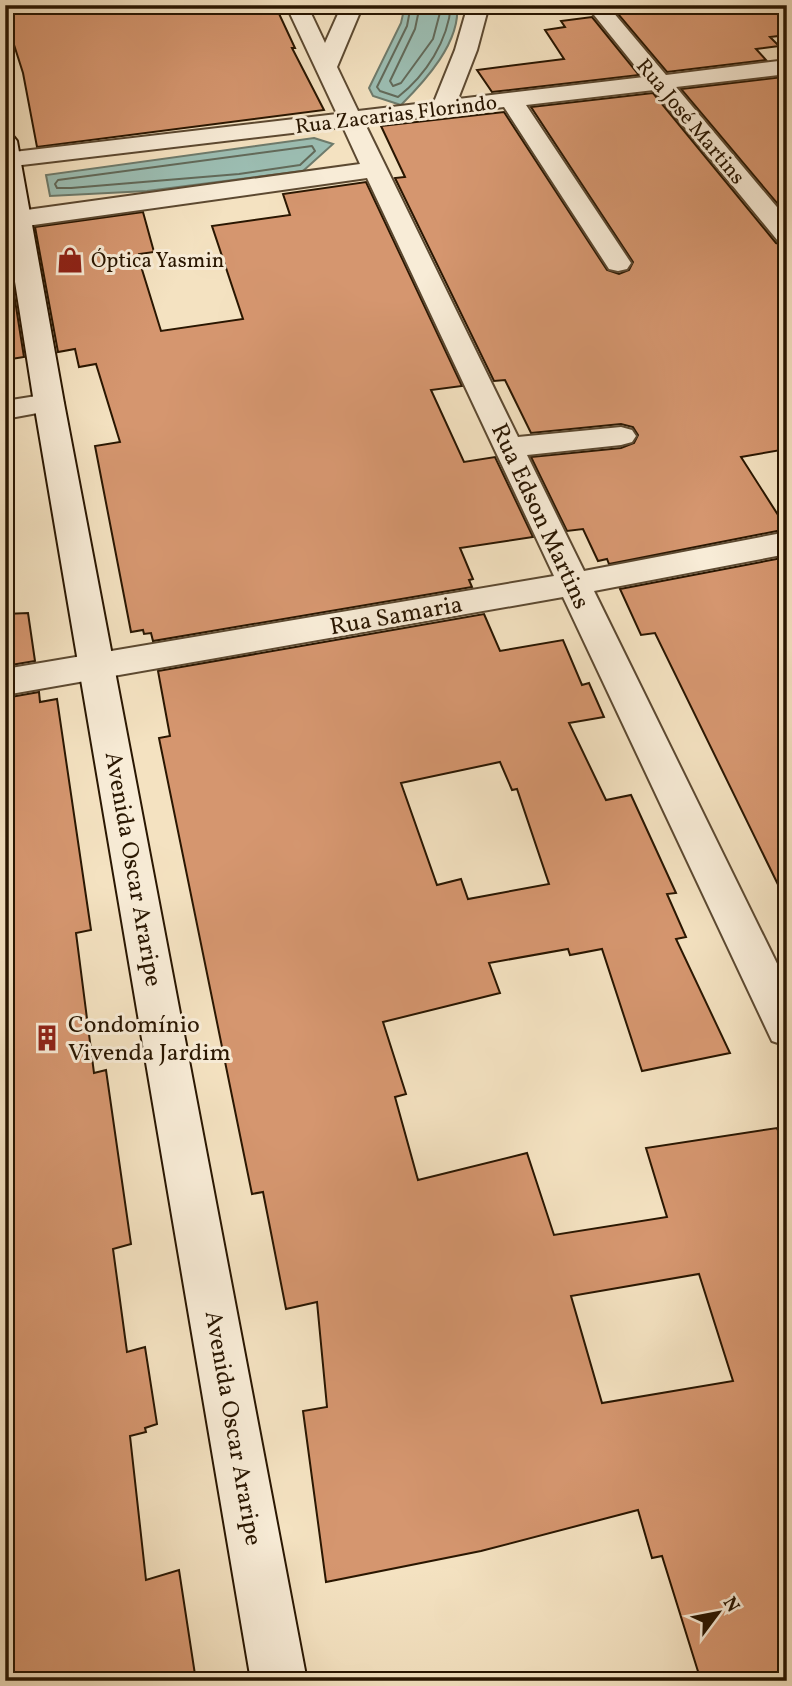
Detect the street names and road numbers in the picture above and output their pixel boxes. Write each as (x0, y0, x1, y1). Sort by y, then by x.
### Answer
street label: Rua José Martins (629, 53, 751, 191)
street label: Rua Zacarias Florindo (294, 89, 499, 142)
street label: Rua Edson Martins (481, 418, 597, 615)
street label: Rua Samaria (327, 589, 465, 645)
street label: Avenida Oscar Araripe (95, 749, 169, 989)
street label: Avenida Oscar Araripe (195, 1308, 269, 1548)

